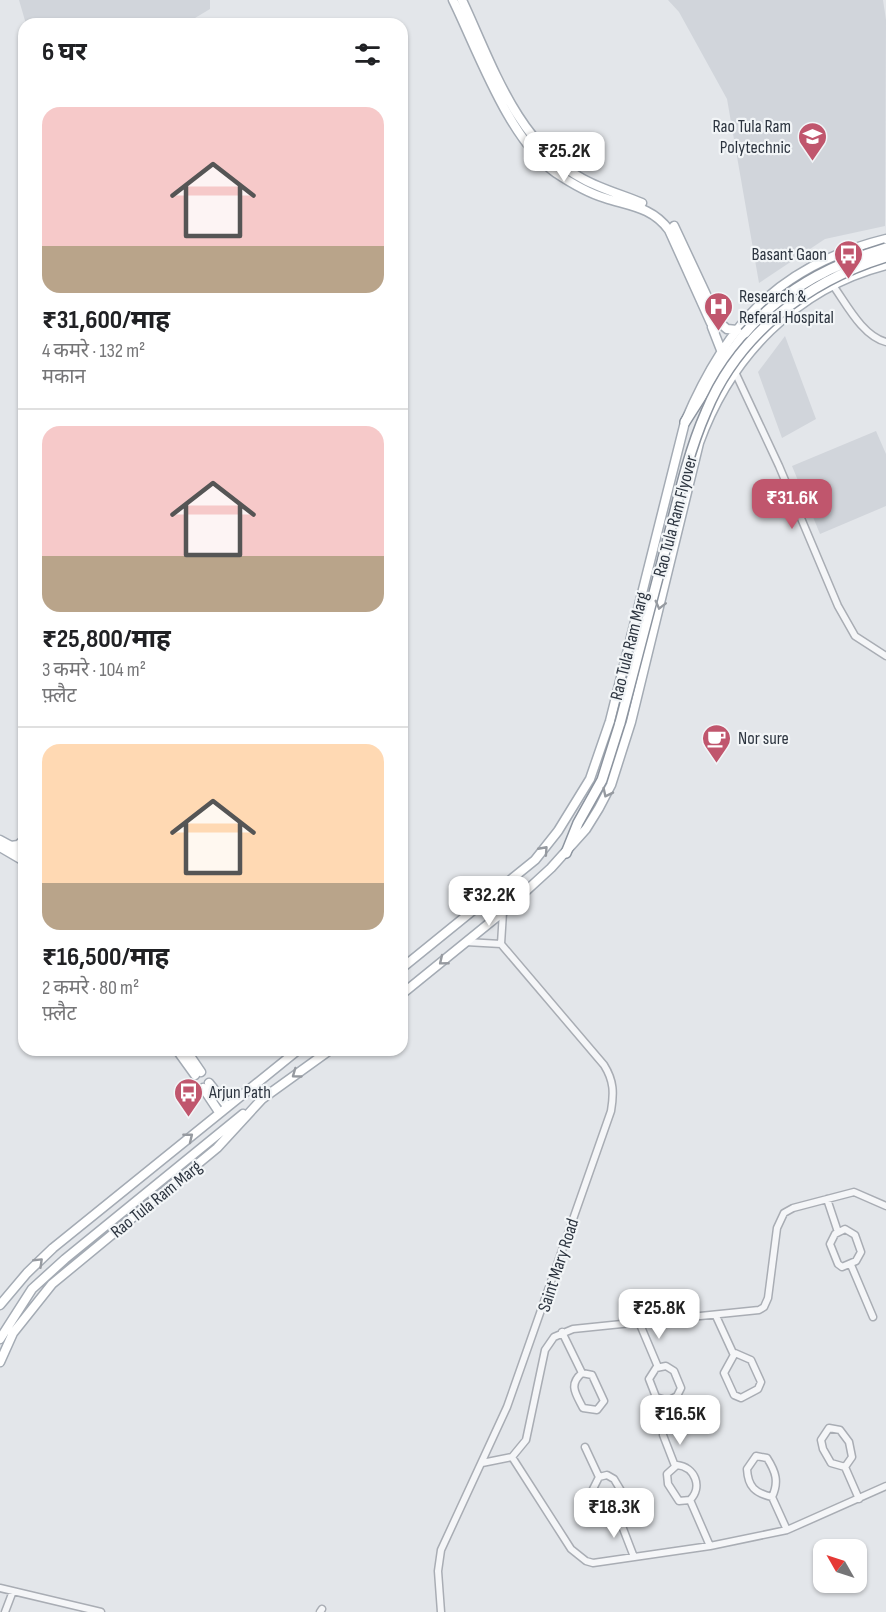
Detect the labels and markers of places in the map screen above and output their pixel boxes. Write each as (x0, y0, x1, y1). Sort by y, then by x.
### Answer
place label: Rao Tula Ram Polytechnic (712, 116, 791, 158)
school or university icon: Rao Tula Ram Polytechnic (796, 120, 828, 162)
pin: ₹25.2K (515, 132, 613, 183)
bus stop icon: Basant Gaon (832, 238, 864, 280)
place label: Basant Gaon (752, 244, 827, 265)
place label: Research & Referal Hospital (739, 286, 834, 328)
hospital icon: Research & Referal Hospital (702, 290, 734, 332)
pin: ₹31.6K (743, 479, 841, 530)
cafe icon: Nor sure (701, 722, 733, 764)
place label: Nor sure (738, 728, 789, 749)
pin: ₹32.2K (440, 876, 538, 927)
bus stop icon: Arjun Path (172, 1076, 204, 1118)
place label: Arjun Path (208, 1082, 271, 1103)
pin: ₹25.8K (610, 1289, 708, 1340)
pin: ₹16.5K (631, 1395, 729, 1446)
pin: ₹18.3K (565, 1488, 663, 1539)

